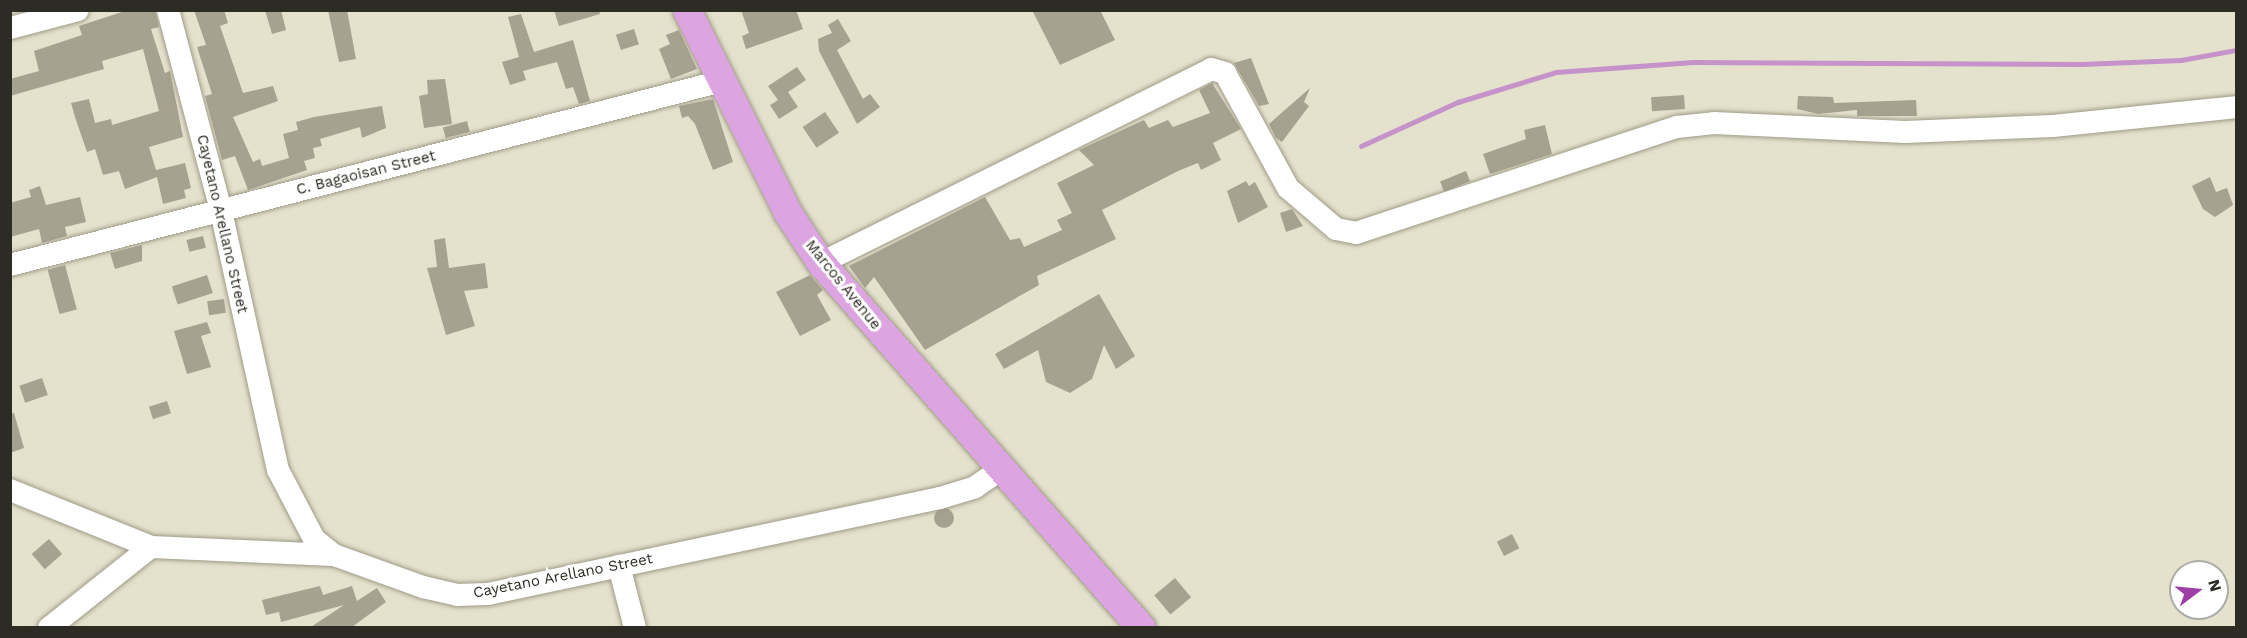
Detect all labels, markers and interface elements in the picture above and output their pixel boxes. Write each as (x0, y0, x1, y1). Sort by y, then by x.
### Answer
street label: Cayetano Arellano Street (193, 133, 251, 315)
street label: C. Bagaoisan Street (294, 147, 438, 199)
street label: Marcos Avenue (801, 236, 885, 334)
street label: Cayetano Arellano Street (471, 550, 655, 602)
north arrow (2169, 560, 2229, 620)
text: N (2204, 577, 2226, 594)

